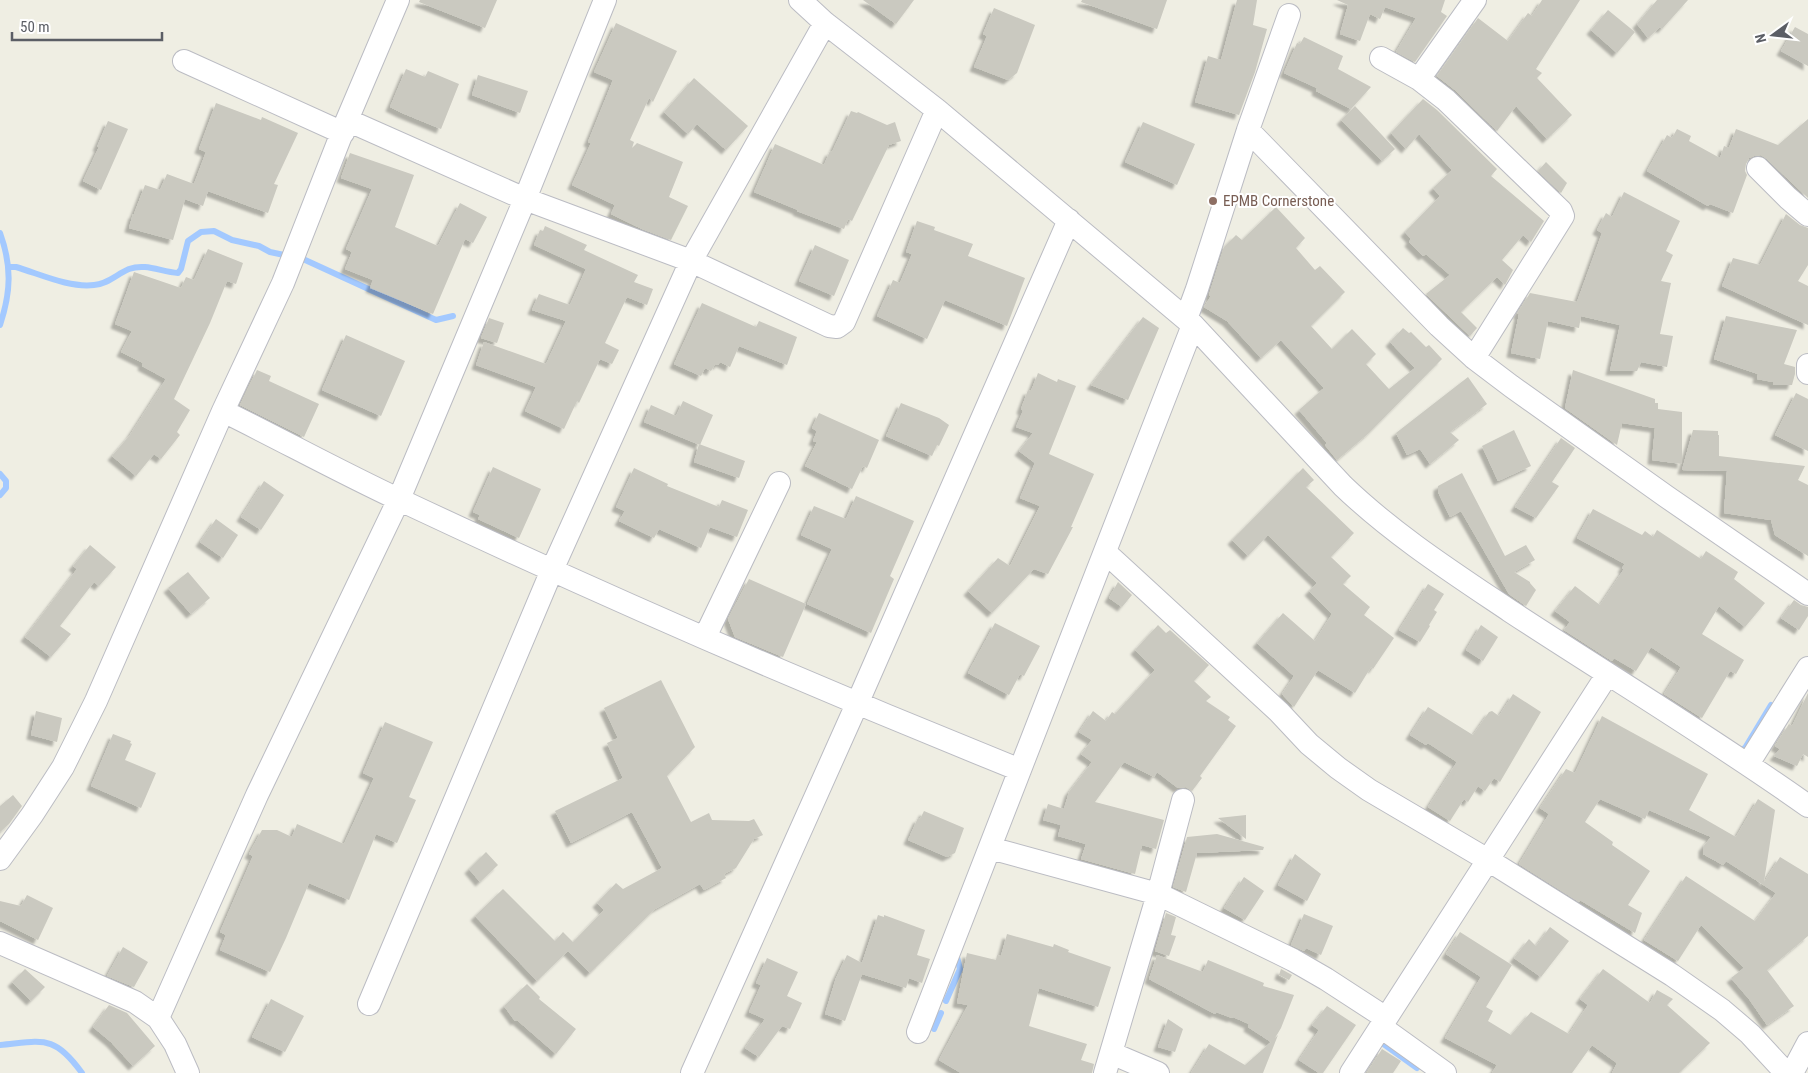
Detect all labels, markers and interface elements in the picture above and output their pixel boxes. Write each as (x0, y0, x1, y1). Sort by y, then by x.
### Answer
scale bar (12, 10, 162, 42)
north arrow (1748, 10, 1798, 60)
text: 50 m (20, 18, 50, 36)
text: N (1752, 32, 1769, 45)
place label: EPMB Cornerstone (1223, 192, 1334, 210)
marker: EPMB Cornerstone (1207, 195, 1219, 207)

